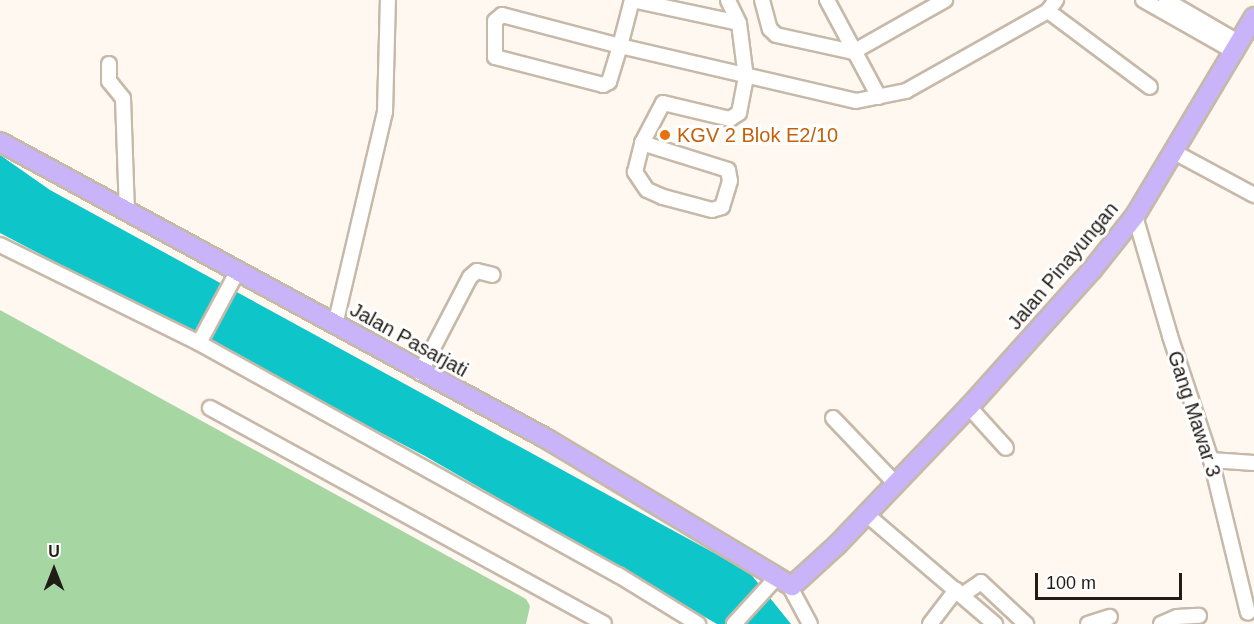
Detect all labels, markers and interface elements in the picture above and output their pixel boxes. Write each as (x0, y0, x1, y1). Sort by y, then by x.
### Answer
place label: KGV 2 Blok E2/10 (677, 123, 838, 147)
marker: KGV 2 Blok E2/10 (658, 128, 672, 142)
street label: Jalan Pinayungan (1003, 197, 1123, 335)
street label: Jalan Pasarjati (346, 298, 472, 382)
street label: Gang Mawar 3 (1162, 348, 1226, 480)
north arrow (24, 540, 84, 600)
text: U (48, 543, 60, 560)
scale bar (1038, 561, 1185, 599)
text: 100 m (1046, 573, 1096, 593)

